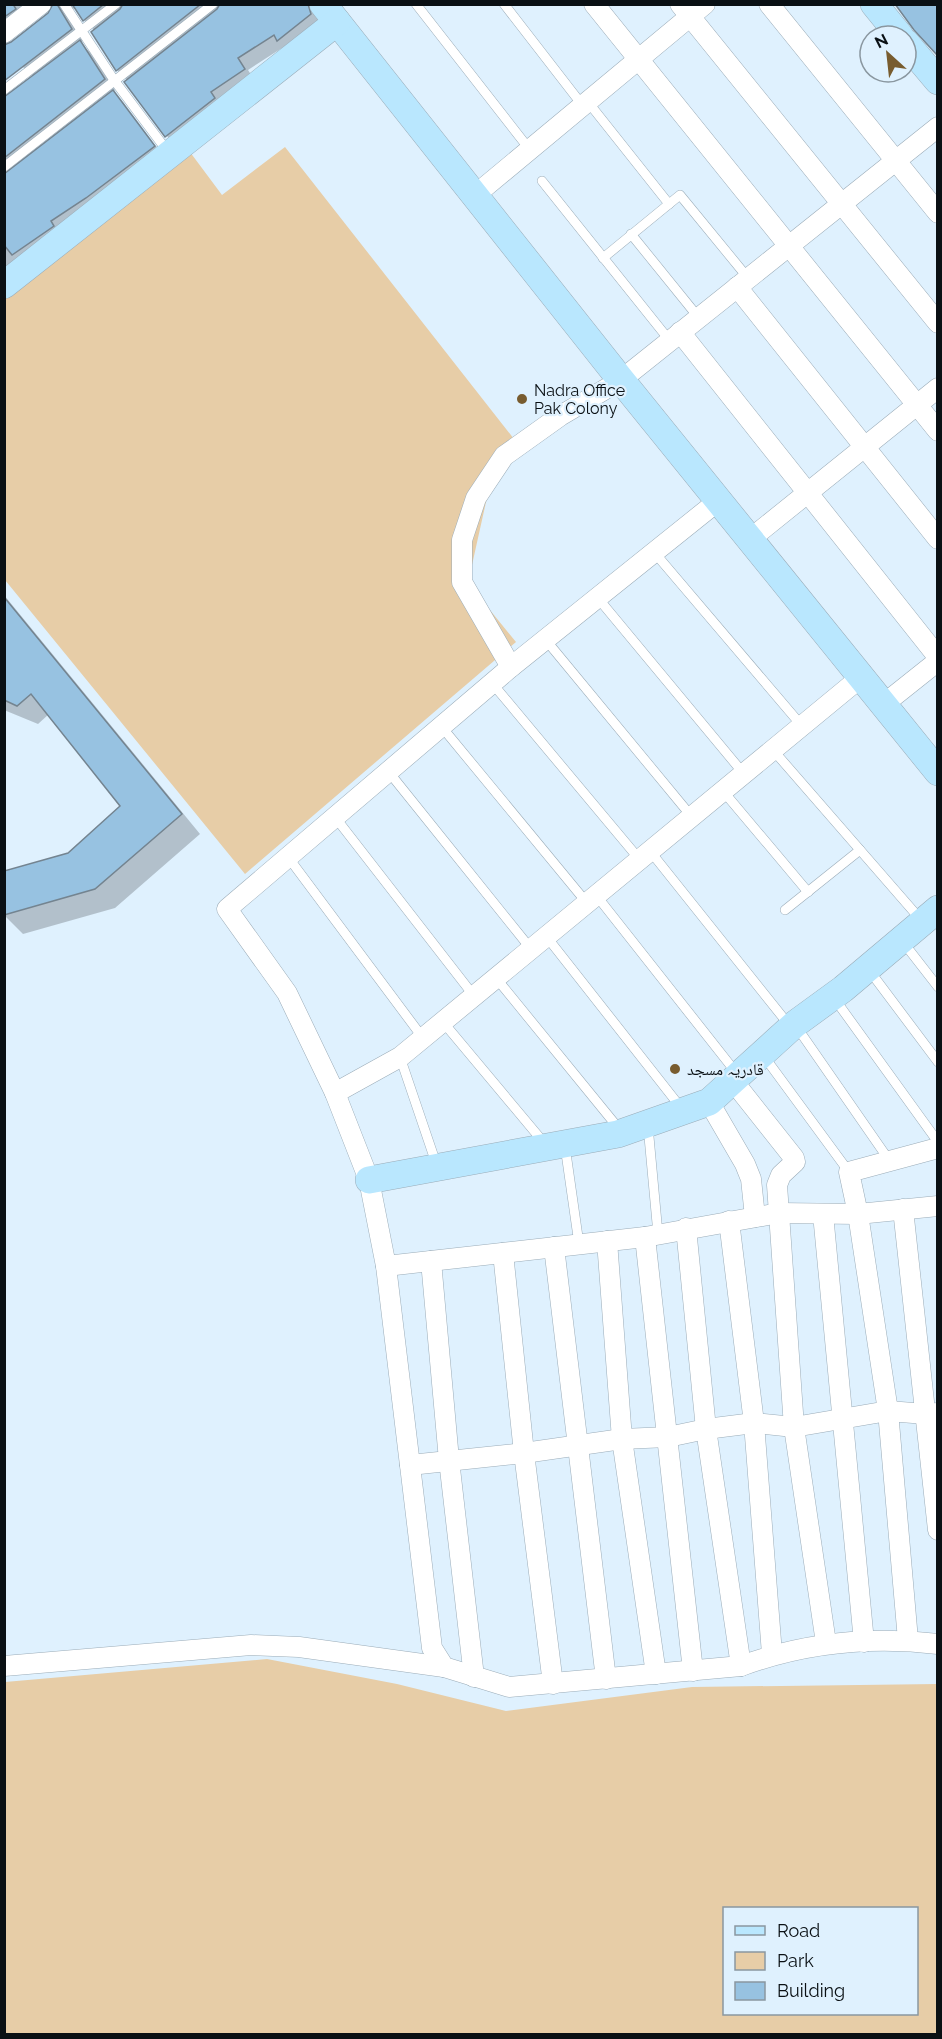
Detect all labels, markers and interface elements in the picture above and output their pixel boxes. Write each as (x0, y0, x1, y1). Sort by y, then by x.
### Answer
north arrow (858, 24, 918, 84)
text: N (872, 30, 891, 52)
place label: Nadra Office Pak Colony (534, 381, 625, 418)
marker: Nadra Office Pak Colony (515, 392, 529, 406)
place label: قادریہ مسجد (687, 1060, 764, 1079)
marker: قادریہ مسجد (668, 1062, 682, 1076)
legend (723, 1907, 918, 2015)
text: Road (777, 1920, 820, 1941)
text: Park (777, 1950, 814, 1971)
text: Building (777, 1980, 845, 2001)

